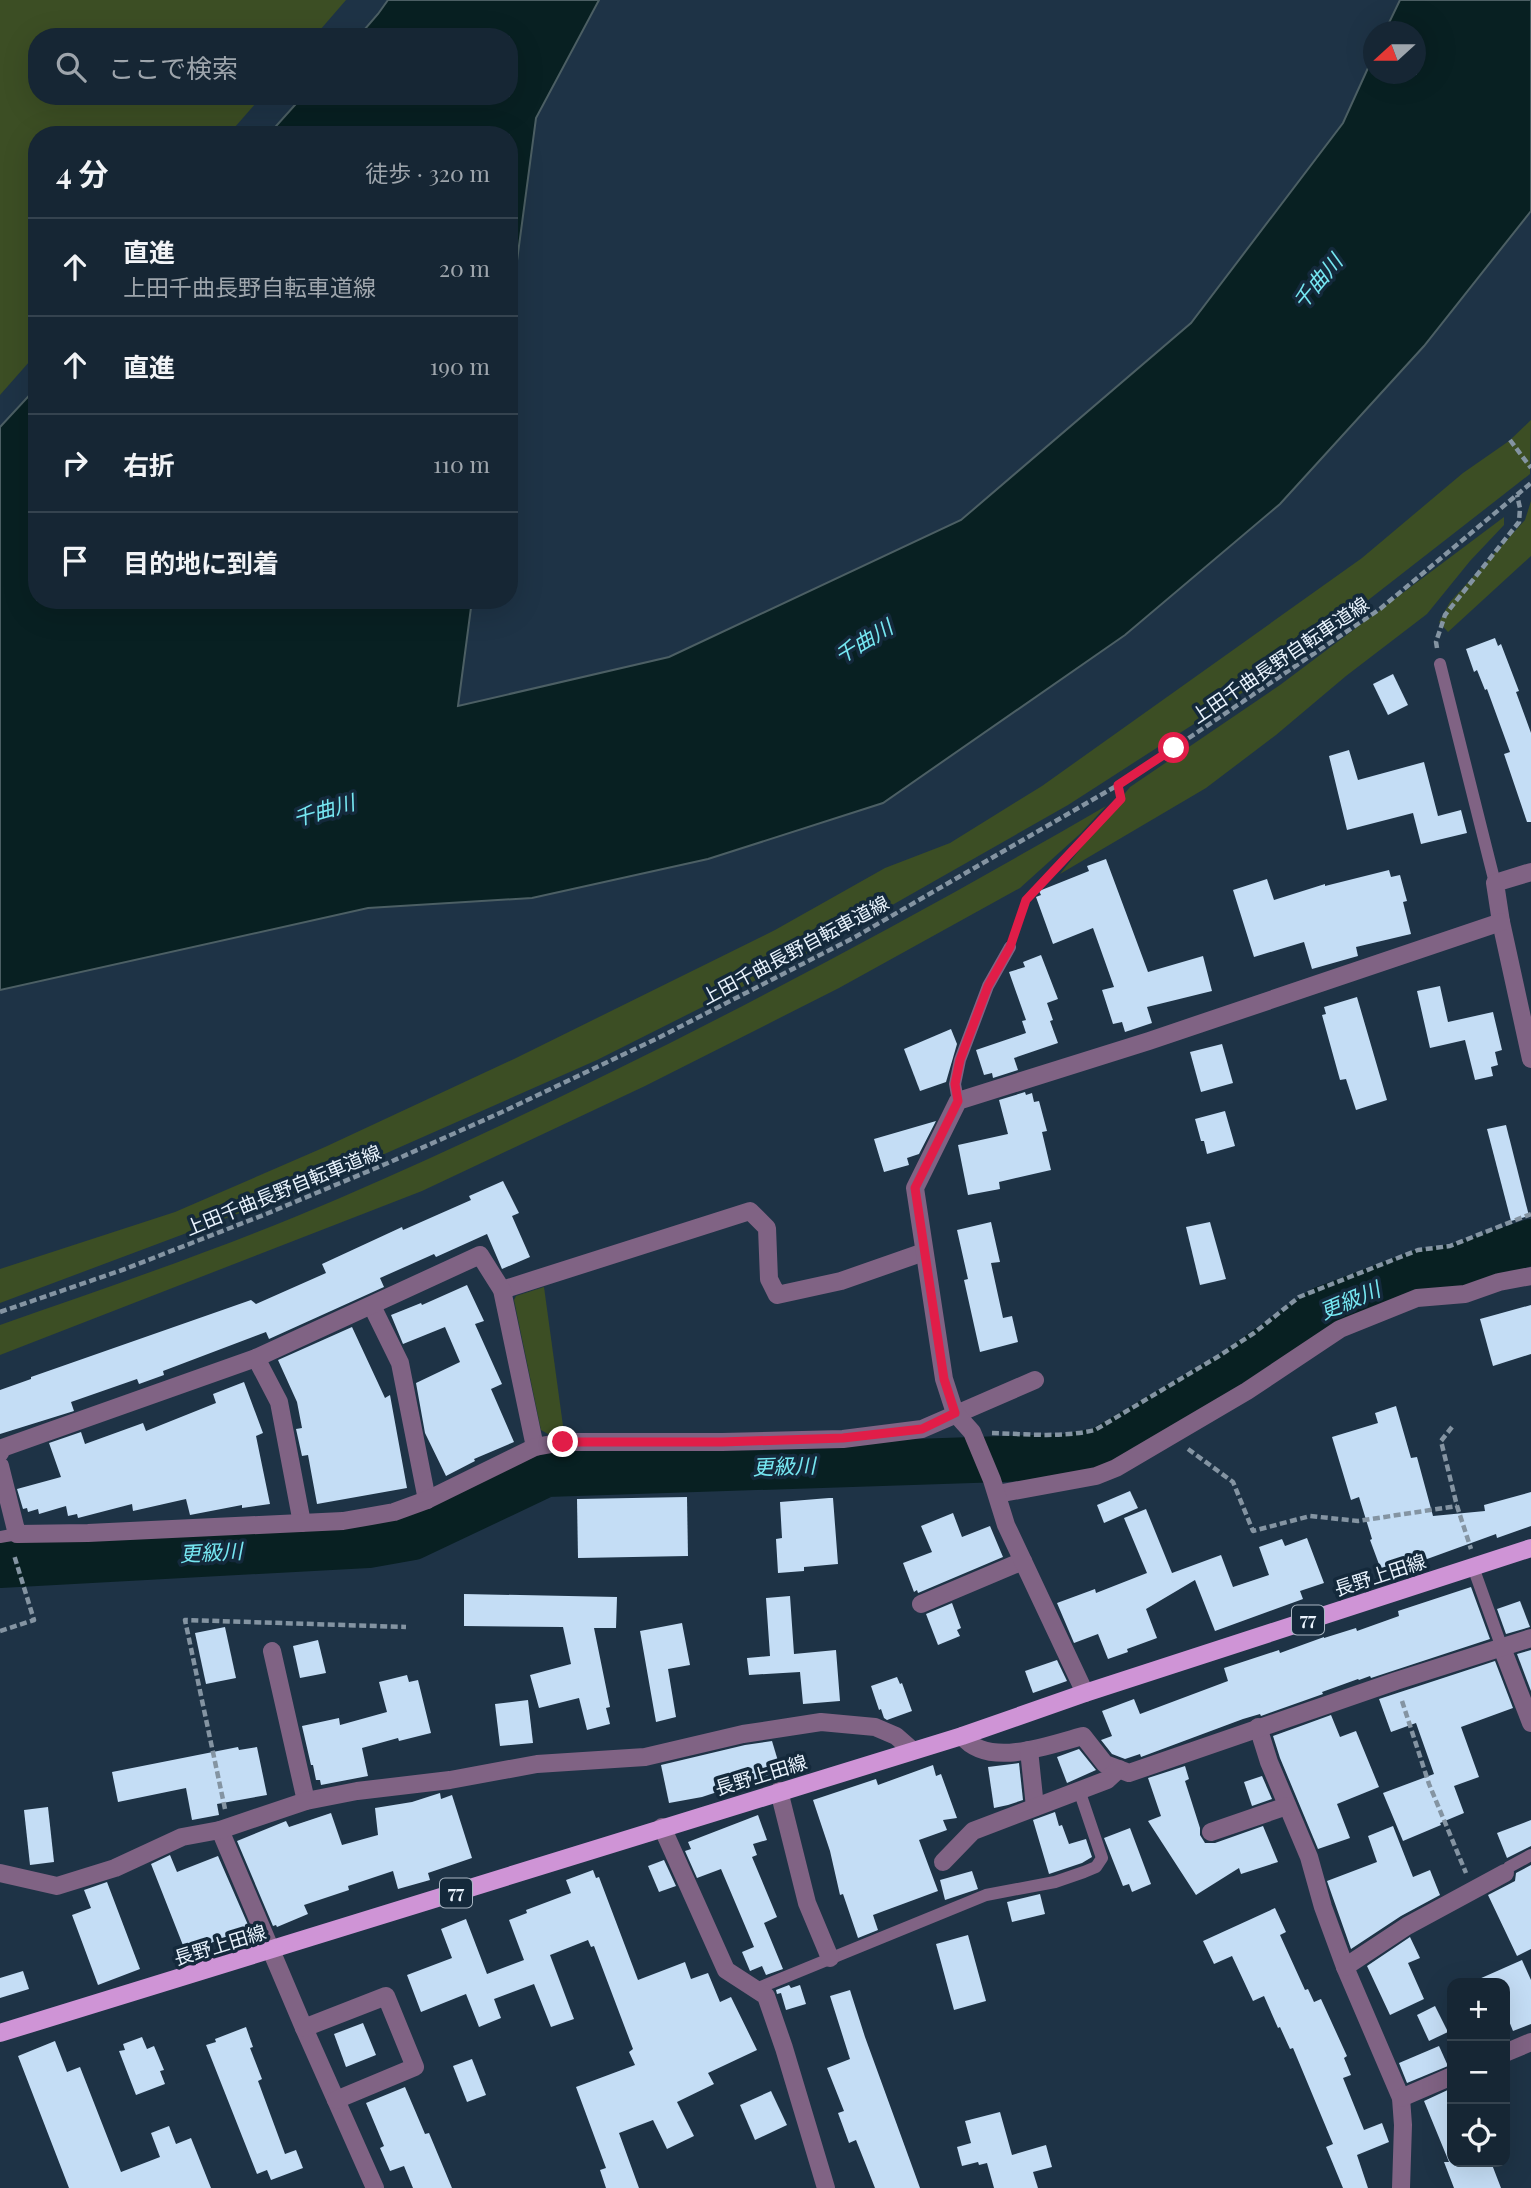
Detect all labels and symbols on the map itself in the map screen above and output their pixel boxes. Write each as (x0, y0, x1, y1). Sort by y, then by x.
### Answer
north arrow (1363, 21, 1426, 84)
water label: 千曲川 (1285, 246, 1349, 314)
street label: 上田千曲長野自転車道線 (1186, 590, 1373, 728)
water label: 千曲川 (829, 611, 899, 669)
route start (1158, 732, 1189, 763)
water label: 千曲川 (289, 786, 360, 831)
street label: 上田千曲長野自転車道線 (696, 889, 893, 1010)
street label: 上田千曲長野自転車道線 (181, 1138, 384, 1240)
water label: 更級川 (1315, 1273, 1386, 1324)
route end (547, 1426, 578, 1457)
water label: 更級川 (752, 1450, 818, 1480)
water label: 更級川 (179, 1535, 245, 1567)
street label: 長野上田線 (1330, 1547, 1429, 1601)
road number: 77 (1292, 1605, 1324, 1634)
street label: 長野上田線 (711, 1748, 810, 1800)
road number: 77 (440, 1879, 472, 1908)
street label: 長野上田線 (170, 1918, 269, 1970)

